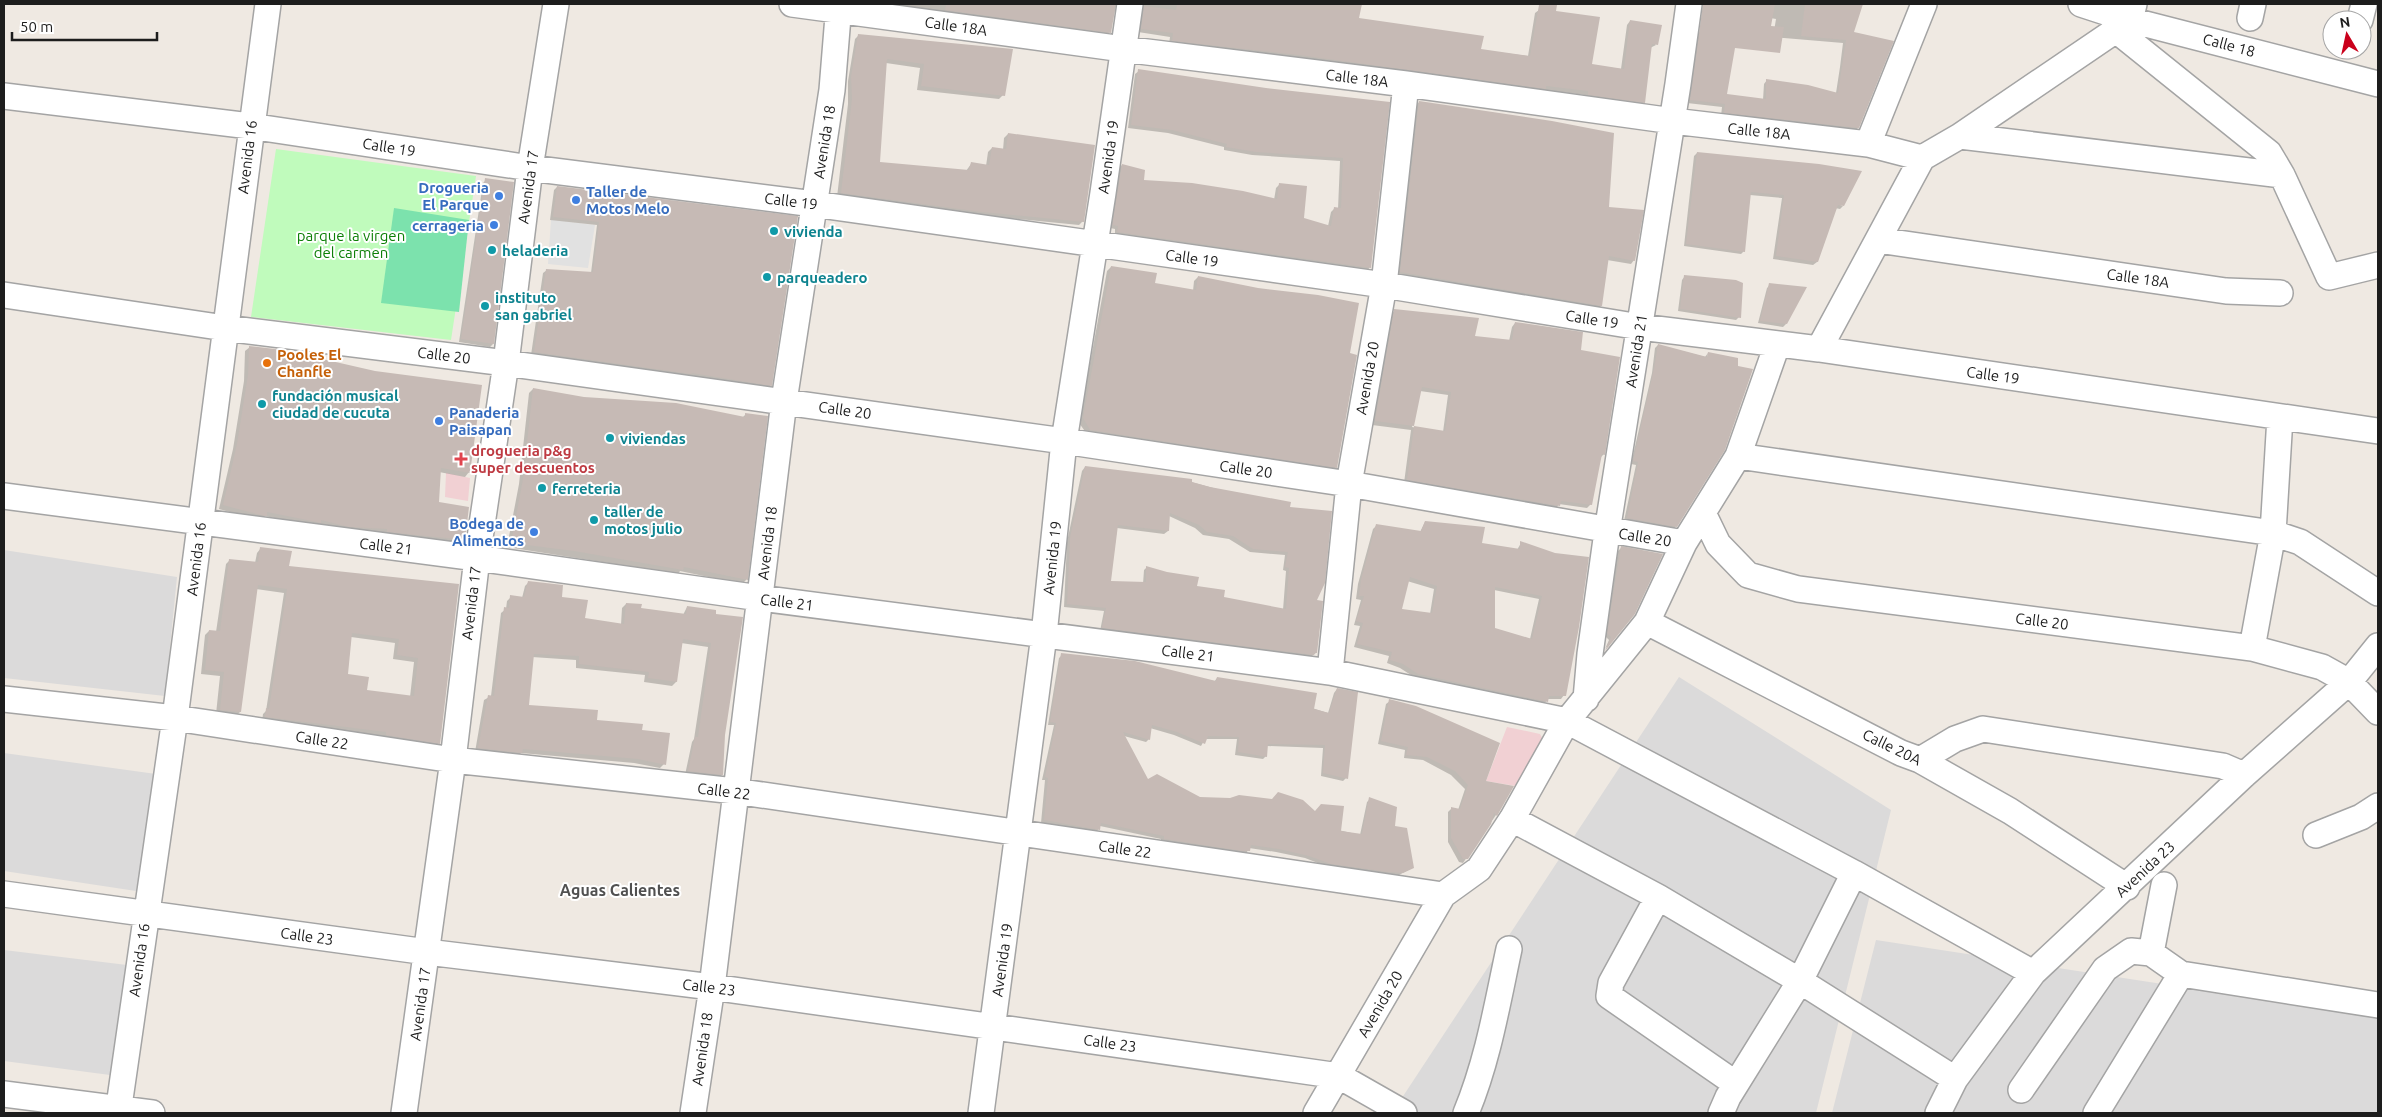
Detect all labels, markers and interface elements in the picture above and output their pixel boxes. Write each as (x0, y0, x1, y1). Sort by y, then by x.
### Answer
scale bar (12, 10, 158, 42)
north arrow (2322, 10, 2372, 60)
street label: Calle 18A (924, 13, 989, 39)
text: N (2339, 13, 2351, 31)
text: 50 m (20, 18, 53, 35)
street label: Calle 18 (2201, 30, 2257, 60)
street label: Calle 18A (1325, 66, 1390, 90)
street label: Avenida 18 (810, 104, 838, 180)
street label: Avenida 16 (234, 119, 260, 195)
street label: Avenida 19 (1094, 119, 1122, 195)
street label: Calle 18A (1727, 119, 1792, 143)
street label: Calle 19 (361, 134, 417, 160)
street label: Avenida 17 (514, 149, 542, 225)
place label: Drogueria El Parque (418, 179, 489, 213)
place label: Taller de Motos Melo (586, 183, 670, 217)
street label: Calle 19 (763, 189, 819, 213)
marker: Drogueria El Parque (493, 190, 505, 202)
marker: Taller de Motos Melo (570, 194, 582, 206)
place label: cerrageria (412, 217, 484, 234)
marker: cerrageria (488, 219, 500, 231)
place label: vivienda (784, 223, 843, 240)
marker: vivienda (768, 225, 780, 237)
park label: parque la virgen del carmen (297, 227, 405, 261)
place label: heladeria (502, 242, 568, 259)
marker: heladeria (486, 244, 498, 256)
street label: Calle 19 (1164, 246, 1220, 270)
street label: Calle 18A (2106, 265, 2171, 291)
place label: parqueadero (777, 269, 867, 286)
marker: parqueadero (761, 271, 773, 283)
place label: instituto san gabriel (495, 289, 572, 323)
marker: instituto san gabriel (479, 300, 491, 312)
street label: Calle 19 (1564, 306, 1620, 332)
street label: Avenida 21 (1622, 313, 1650, 389)
street label: Avenida 20 (1352, 340, 1382, 416)
street label: Calle 20 (416, 343, 472, 367)
place label: Pooles El Chanfle (277, 346, 342, 380)
marker: Pooles El Chanfle (261, 357, 273, 369)
street label: Calle 19 (1965, 363, 2021, 387)
place label: fundación musical ciudad de cucuta (272, 387, 399, 421)
marker: fundación musical ciudad de cucuta (256, 398, 268, 410)
street label: Calle 20 (817, 398, 873, 422)
place label: Panaderia Paisapan (449, 404, 519, 438)
marker: Panaderia Paisapan (433, 415, 445, 427)
place label: viviendas (620, 430, 686, 447)
marker: viviendas (604, 432, 616, 444)
place label: drogueria p&g super descuentos (471, 442, 595, 476)
marker: drogueria p&g super descuentos (455, 453, 467, 465)
street label: Calle 20 (1218, 457, 1274, 481)
place label: ferreteria (552, 480, 621, 497)
marker: ferreteria (536, 482, 548, 494)
place label: taller de motos julio (604, 503, 683, 537)
street label: Avenida 18 (754, 505, 780, 581)
marker: taller de motos julio (588, 514, 600, 526)
place label: Bodega de Alimentos (449, 515, 524, 549)
street label: Avenida 19 (1040, 520, 1064, 596)
street label: Avenida 16 (183, 521, 209, 597)
street label: Calle 20 (1617, 524, 1673, 550)
marker: Bodega de Alimentos (528, 526, 540, 538)
street label: Calle 21 (358, 534, 414, 558)
street label: Avenida 17 (458, 565, 484, 641)
street label: Calle 21 (759, 590, 815, 614)
street label: Calle 20 (2014, 609, 2070, 633)
street label: Calle 21 (1160, 641, 1216, 665)
street label: Calle 20A (1860, 726, 1924, 769)
street label: Calle 22 (294, 727, 350, 753)
street label: Calle 22 (696, 779, 752, 803)
street label: Calle 22 (1097, 837, 1153, 861)
street label: Avenida 23 (2112, 837, 2178, 901)
district label: Aguas Calientes (560, 881, 680, 899)
street label: Avenida 16 (125, 922, 153, 998)
street label: Avenida 19 (988, 922, 1016, 998)
street label: Calle 23 (279, 924, 335, 948)
street label: Avenida 17 (406, 966, 434, 1042)
street label: Avenida 20 (1354, 968, 1406, 1040)
street label: Calle 23 (681, 975, 737, 999)
street label: Avenida 18 (688, 1011, 716, 1087)
street label: Calle 23 (1082, 1031, 1138, 1055)

